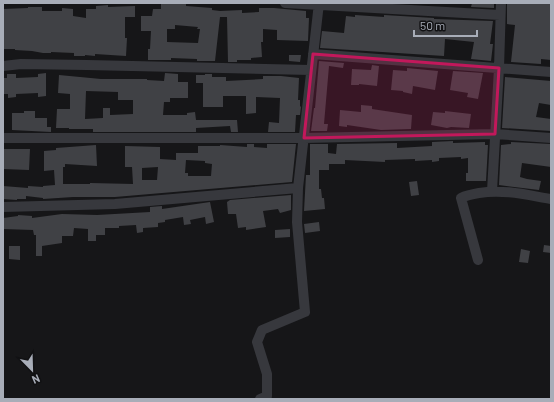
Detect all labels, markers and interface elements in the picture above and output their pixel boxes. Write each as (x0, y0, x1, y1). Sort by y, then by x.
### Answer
scale bar (414, 12, 477, 38)
text: 50 m (420, 18, 445, 32)
north arrow (12, 350, 52, 390)
text: N (30, 372, 42, 387)

